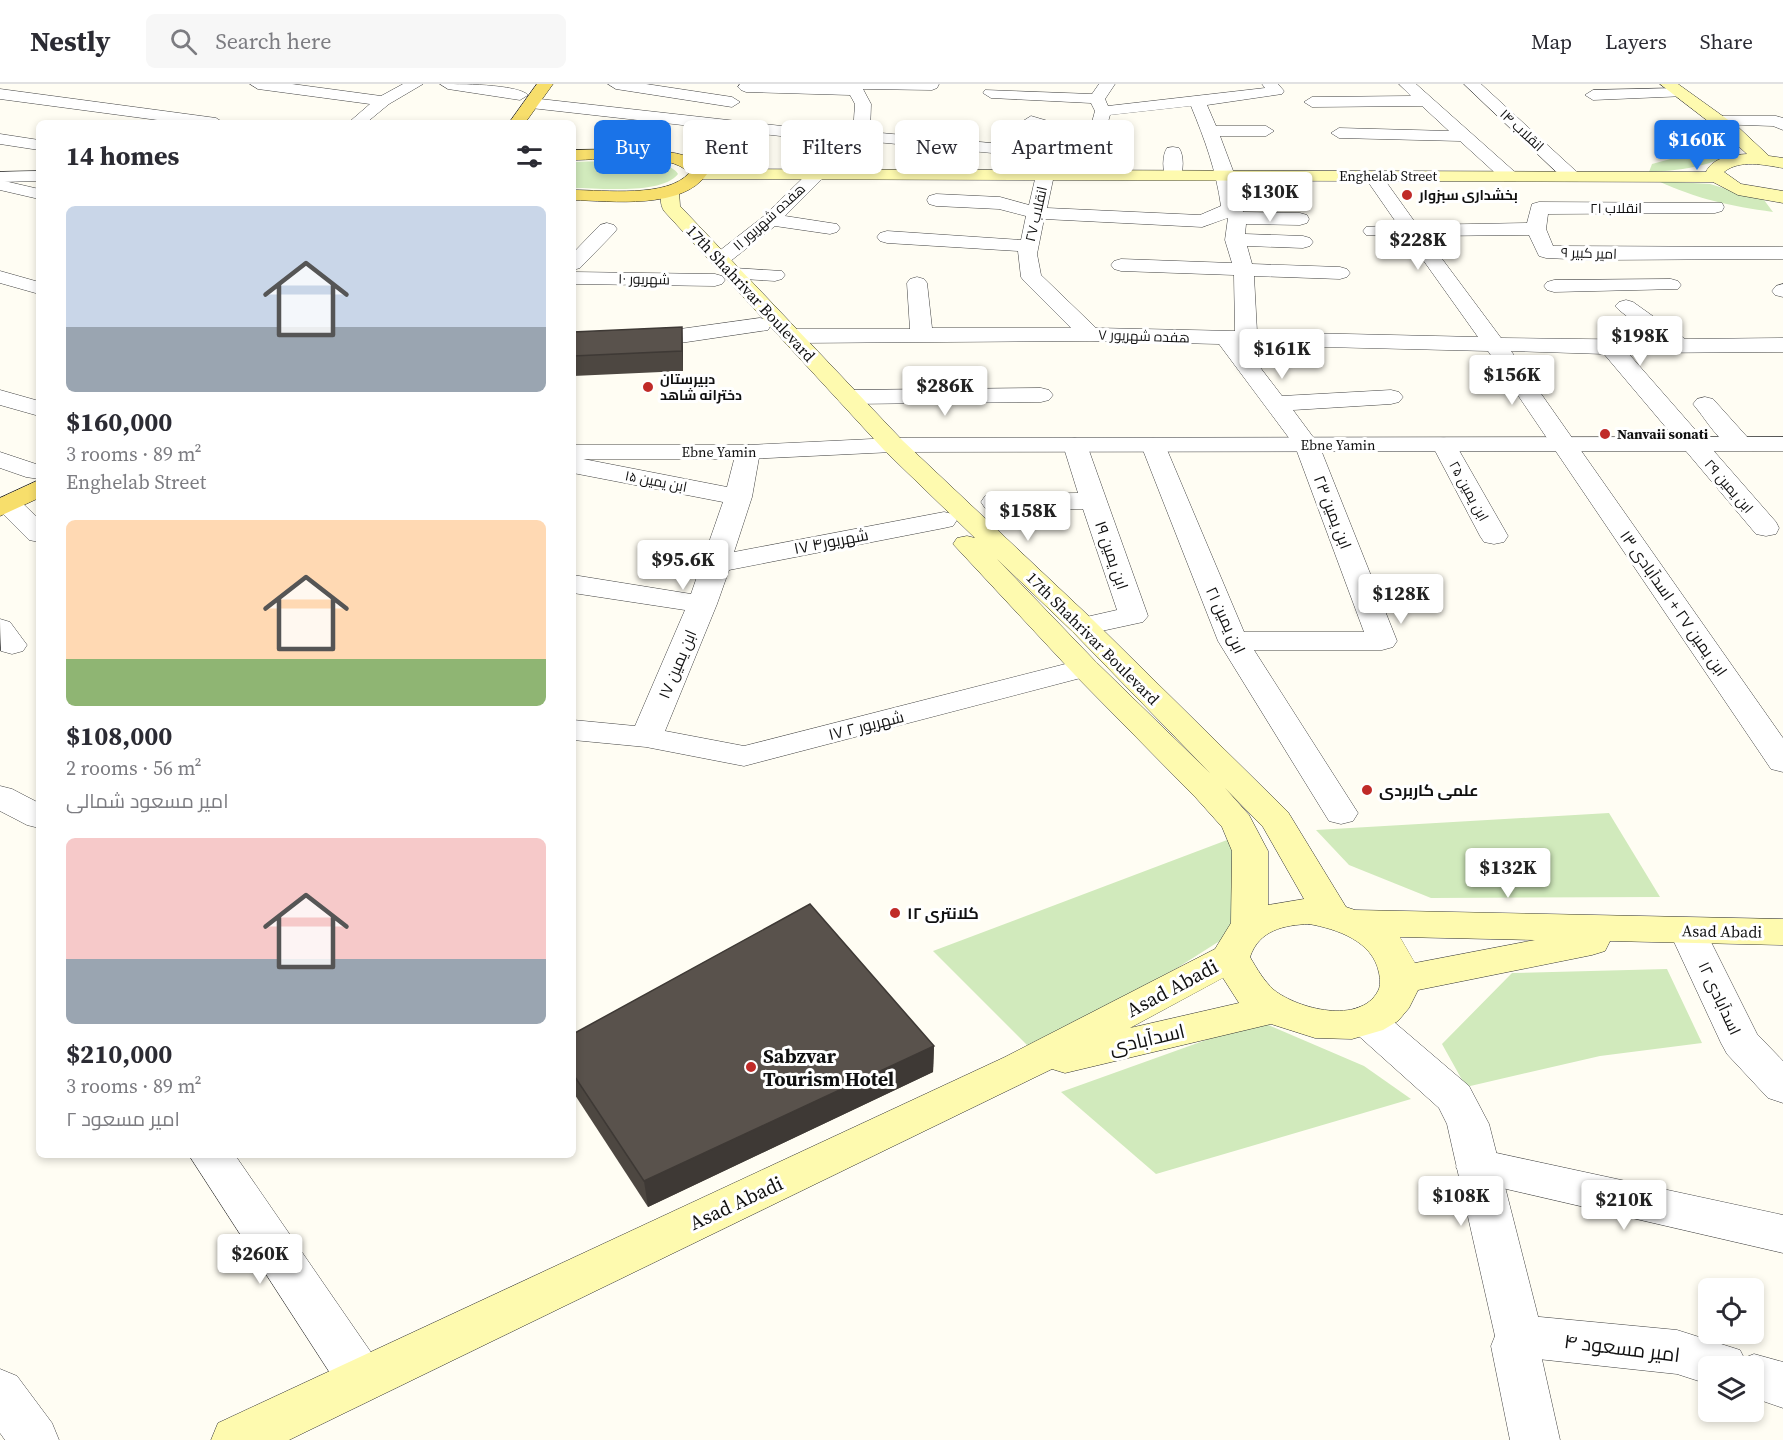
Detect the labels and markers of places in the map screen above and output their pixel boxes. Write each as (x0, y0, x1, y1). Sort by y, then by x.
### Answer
pin: $160K (1655, 120, 1739, 171)
pin: $130K (1228, 172, 1312, 223)
place label: بخشداری سبزوار (1418, 185, 1518, 205)
marker: بخشداری سبزوار (1400, 188, 1414, 202)
pin: $228K (1376, 220, 1460, 271)
pin: $198K (1598, 316, 1682, 367)
pin: $161K (1240, 329, 1324, 380)
pin: $156K (1470, 355, 1554, 406)
pin: $286K (903, 366, 987, 417)
place label: دبیرستان دخترانه شاهد (660, 369, 742, 405)
marker: دبیرستان دخترانه شاهد (641, 380, 655, 394)
place label: Nanvaii sonati (1617, 424, 1709, 444)
marker: Nanvaii sonati (1598, 427, 1612, 441)
pin: $158K (986, 491, 1070, 542)
pin: $95.6K (634, 540, 732, 591)
pin: $128K (1359, 574, 1443, 625)
place label: علمی کاربردی (1379, 779, 1478, 801)
marker: علمی کاربردی (1360, 783, 1374, 797)
pin: $132K (1466, 848, 1550, 899)
place label: کلانتری ۱۲ (907, 902, 979, 924)
marker: کلانتری ۱۲ (888, 906, 902, 920)
place label: Sabzvar Tourism Hotel (763, 1042, 894, 1093)
marker: Sabzvar Tourism Hotel (744, 1060, 758, 1074)
pin: $108K (1419, 1176, 1503, 1227)
pin: $210K (1582, 1180, 1666, 1231)
pin: $260K (218, 1234, 302, 1285)

